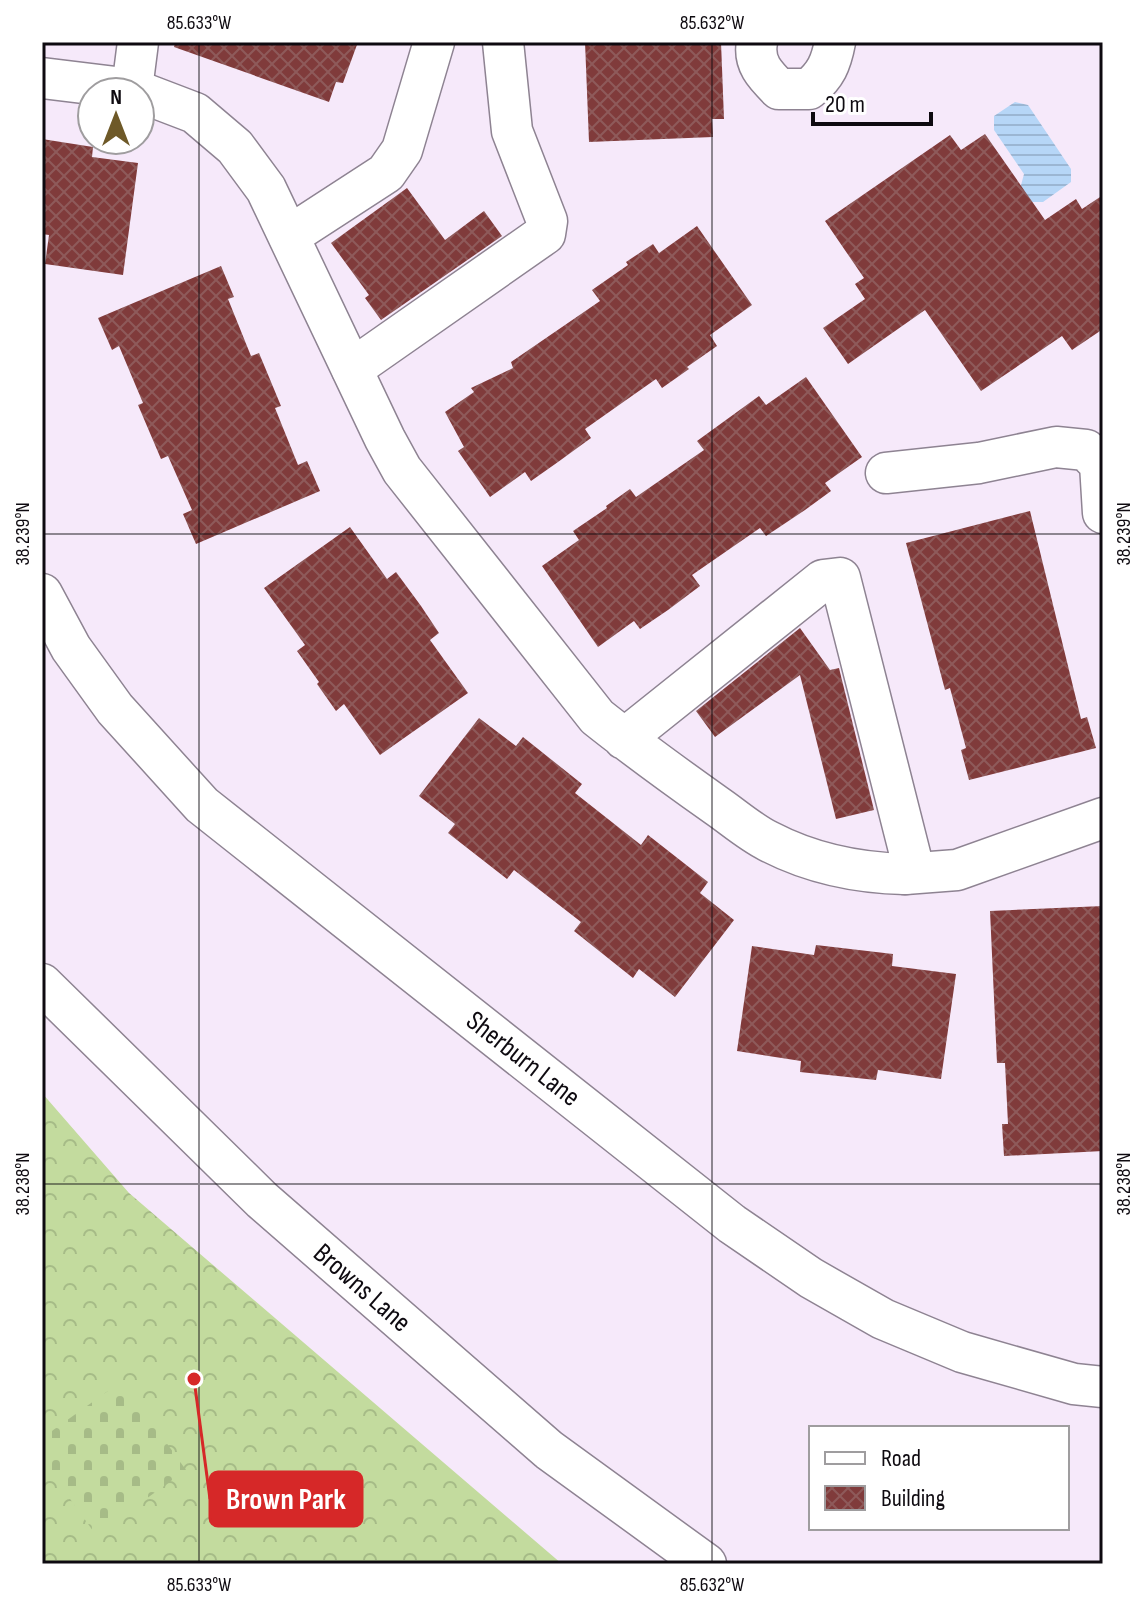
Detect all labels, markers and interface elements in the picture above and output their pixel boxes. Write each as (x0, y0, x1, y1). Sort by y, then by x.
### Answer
text: 85.633°W (167, 11, 231, 35)
text: 85.632°W (680, 11, 744, 35)
north arrow (76, 76, 156, 156)
scale bar (813, 76, 931, 126)
text: N (110, 84, 122, 111)
text: 20 m (825, 90, 865, 119)
text: 38.239°N (11, 502, 35, 566)
text: 38.239°N (1112, 502, 1136, 566)
street label: Sherburn Lane (459, 1004, 587, 1114)
text: 38.238°N (11, 1153, 35, 1215)
text: 38.238°N (1112, 1153, 1136, 1215)
street label: Browns Lane (307, 1237, 417, 1339)
legend (809, 1426, 1069, 1530)
text: Road (881, 1444, 921, 1473)
callout: Brown Park (210, 1472, 362, 1526)
text: Brown Park (226, 1482, 346, 1518)
text: Building (881, 1484, 945, 1513)
text: 85.633°W (167, 1573, 231, 1597)
text: 85.632°W (680, 1573, 744, 1597)

